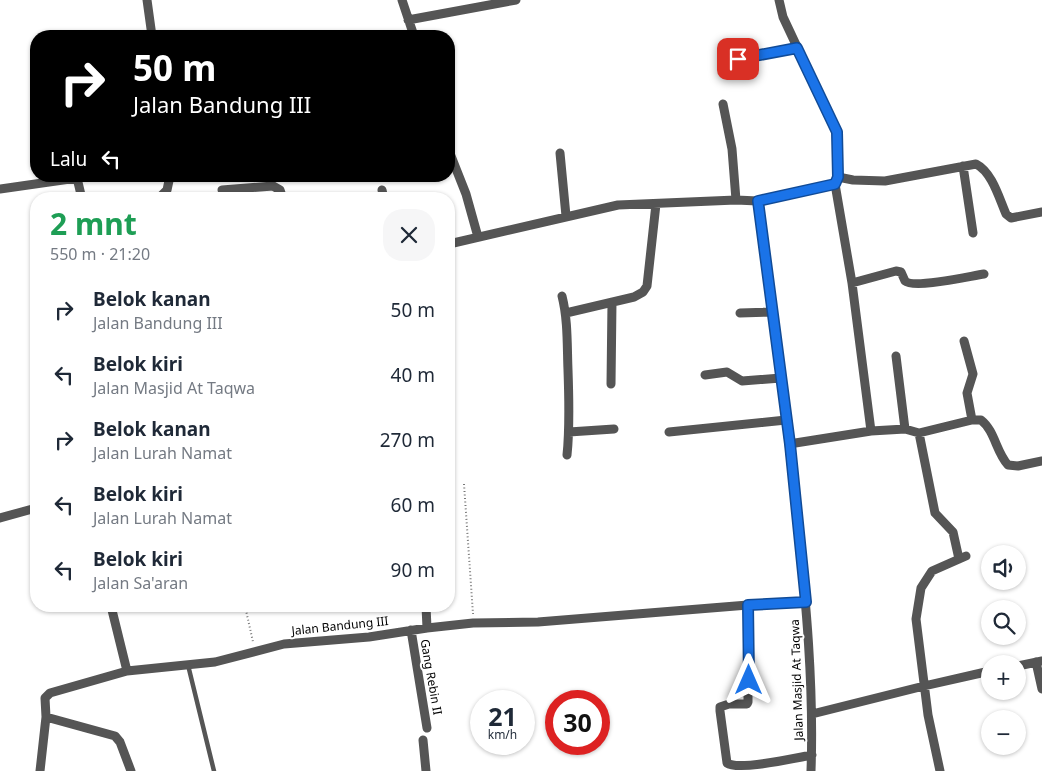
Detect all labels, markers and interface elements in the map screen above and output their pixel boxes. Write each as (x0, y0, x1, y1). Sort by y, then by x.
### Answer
pin (717, 38, 759, 80)
text: 50 m (133, 44, 216, 91)
icon: arrive (724, 45, 752, 73)
icon: right (50, 50, 115, 115)
text: Jalan Bandung III (133, 89, 311, 119)
icon: left (97, 145, 125, 173)
text: Lalu (50, 146, 87, 172)
text: 2 mnt (50, 203, 137, 244)
button: close (383, 209, 435, 261)
text: 550 m · 21:20 (50, 243, 150, 265)
text: Belok kanan (93, 286, 210, 312)
icon: right (50, 296, 78, 324)
text: 50 m (391, 297, 435, 323)
text: Jalan Bandung III (93, 312, 223, 334)
text: Belok kiri (93, 351, 183, 377)
icon: left (50, 361, 78, 389)
text: 40 m (391, 362, 435, 388)
text: Jalan Masjid At Taqwa (93, 377, 255, 399)
text: Belok kanan (93, 416, 210, 442)
icon: right (50, 426, 78, 454)
text: 270 m (380, 427, 435, 453)
text: Jalan Lurah Namat (93, 442, 232, 464)
text: Belok kiri (93, 481, 183, 507)
icon: left (50, 491, 78, 519)
text: 60 m (391, 492, 435, 518)
text: Jalan Lurah Namat (93, 507, 232, 529)
map controls (981, 545, 1026, 755)
button: sound (981, 545, 1026, 590)
text: Belok kiri (93, 546, 183, 572)
icon: left (50, 556, 78, 584)
text: 90 m (391, 557, 435, 583)
text: Jalan Sa'aran (93, 572, 188, 594)
button: search (981, 600, 1026, 645)
street label: Jalan Bandung III (290, 612, 389, 639)
street label: Jalan Masjid At Taqwa (786, 619, 807, 742)
street label: Gang Rebin II (416, 638, 447, 716)
position arrow (722, 653, 774, 705)
button: + (981, 655, 1026, 700)
speed limit sign: 30 (545, 690, 610, 755)
text: 21 (488, 699, 517, 733)
button: − (981, 710, 1026, 755)
text: km/h (488, 726, 517, 743)

